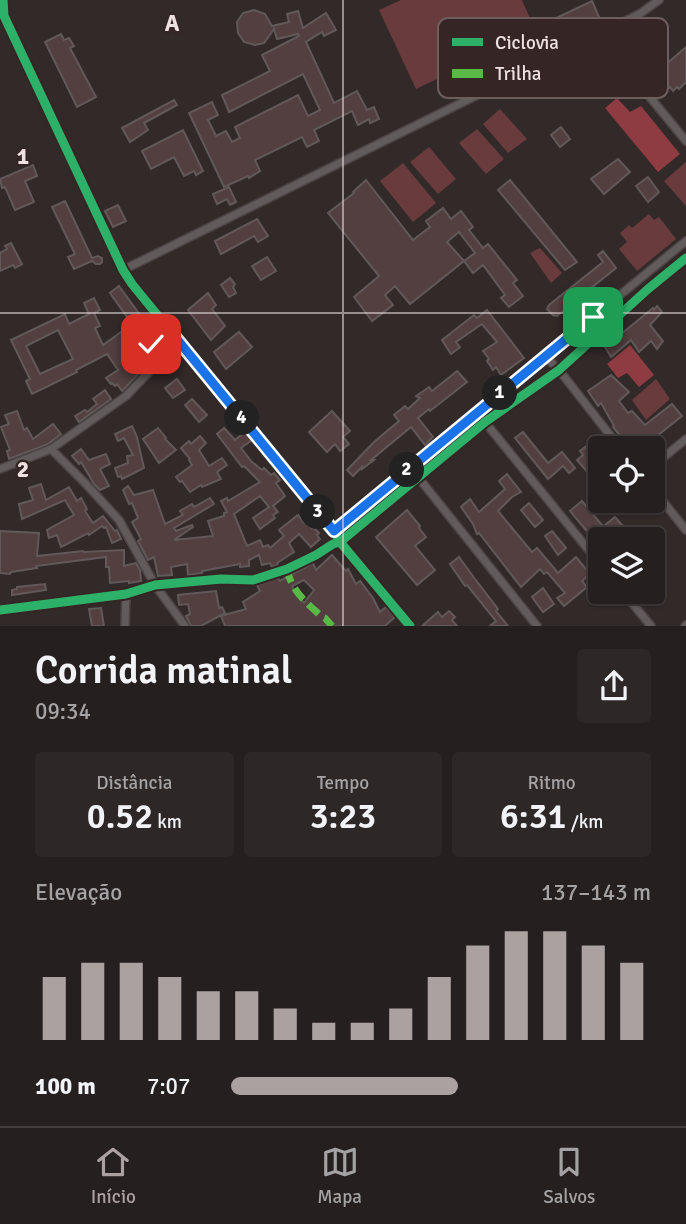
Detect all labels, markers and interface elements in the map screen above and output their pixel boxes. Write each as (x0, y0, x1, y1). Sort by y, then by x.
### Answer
text: A (165, 9, 180, 38)
legend (438, 18, 668, 98)
text: Ciclovia (495, 31, 559, 55)
text: Trilha (495, 62, 541, 86)
text: 1 (17, 142, 29, 171)
pin (563, 287, 623, 347)
icon: arrive (574, 298, 612, 336)
pin (121, 314, 181, 374)
icon: check (132, 325, 170, 363)
pin: 1 (482, 376, 518, 410)
text: 1 (494, 380, 505, 404)
pin: 4 (224, 400, 260, 436)
text: 4 (236, 405, 247, 429)
map controls (588, 436, 665, 604)
button: locate (588, 436, 665, 513)
pin: 2 (390, 452, 424, 488)
text: 2 (17, 455, 29, 484)
text: 2 (401, 457, 412, 481)
pin: 3 (300, 494, 336, 530)
text: 3 (312, 499, 323, 523)
button: layers (588, 527, 665, 604)
text: Corrida matinal (35, 647, 292, 694)
button: share (577, 649, 651, 723)
text: 09:34 (35, 697, 91, 726)
text: Distância (96, 771, 173, 795)
text: Tempo (317, 771, 369, 795)
text: Ritmo (528, 771, 576, 795)
text: 0.52 (87, 795, 153, 838)
text: 3:23 (310, 795, 376, 838)
text: 6:31 (500, 795, 567, 838)
text: km (153, 810, 182, 834)
text: /km (567, 810, 603, 834)
text: Elevação (35, 878, 122, 907)
text: 137–143 m (541, 878, 651, 907)
text: 100 m (35, 1072, 96, 1101)
text: 7:07 (147, 1072, 190, 1101)
tab: Início (91, 1143, 136, 1209)
tab: Mapa (317, 1143, 362, 1209)
tab: Salvos (543, 1143, 595, 1209)

